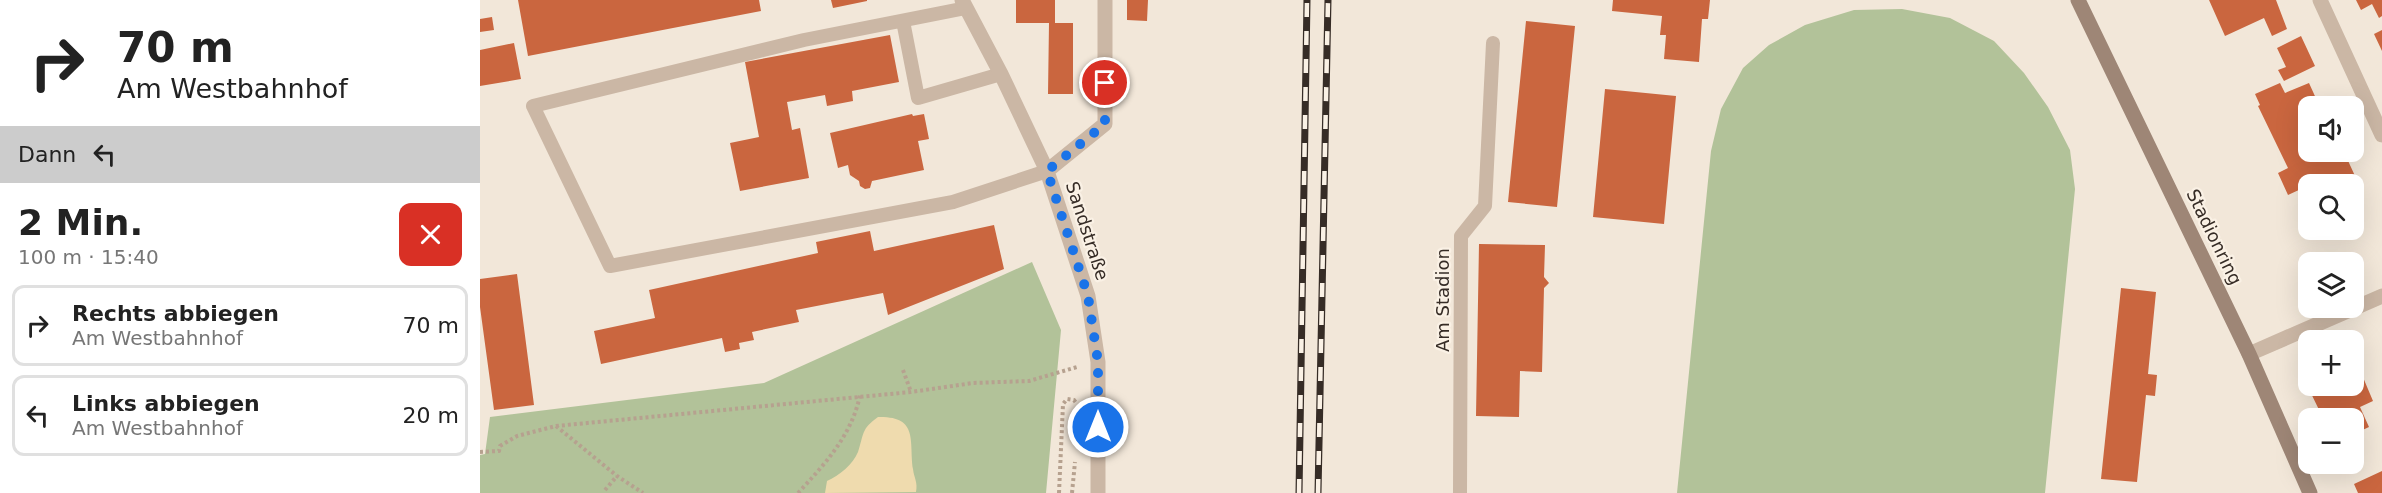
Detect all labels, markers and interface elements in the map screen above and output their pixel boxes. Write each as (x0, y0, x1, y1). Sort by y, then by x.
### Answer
text: 70 m (117, 23, 234, 72)
icon: right (18, 24, 96, 102)
pin (1079, 57, 1130, 108)
icon: arrive (1088, 66, 1121, 99)
text: Am Westbahnhof (117, 73, 348, 104)
map controls (2298, 96, 2364, 474)
button: sound (2298, 96, 2364, 162)
icon: left (88, 138, 121, 171)
text: Dann (18, 142, 76, 167)
button: search (2298, 174, 2364, 240)
street label: Sandstraße (1062, 179, 1113, 283)
street label: Stadionring (2182, 186, 2247, 288)
text: 2 Min. (18, 202, 143, 243)
button: close (399, 203, 462, 266)
text: 100 m · 15:40 (18, 245, 159, 269)
street label: Am Stadion (1432, 248, 1453, 352)
button: layers (2298, 252, 2364, 318)
text: Rechts abbiegen (72, 301, 279, 326)
icon: right (21, 309, 54, 342)
text: 70 m (403, 313, 459, 338)
text: Am Westbahnhof (72, 326, 243, 350)
button: + (2298, 330, 2364, 396)
text: Links abbiegen (72, 391, 260, 416)
position arrow (1066, 395, 1130, 459)
icon: left (21, 399, 54, 432)
text: 20 m (403, 403, 459, 428)
button: − (2298, 408, 2364, 474)
text: Am Westbahnhof (72, 416, 243, 440)

